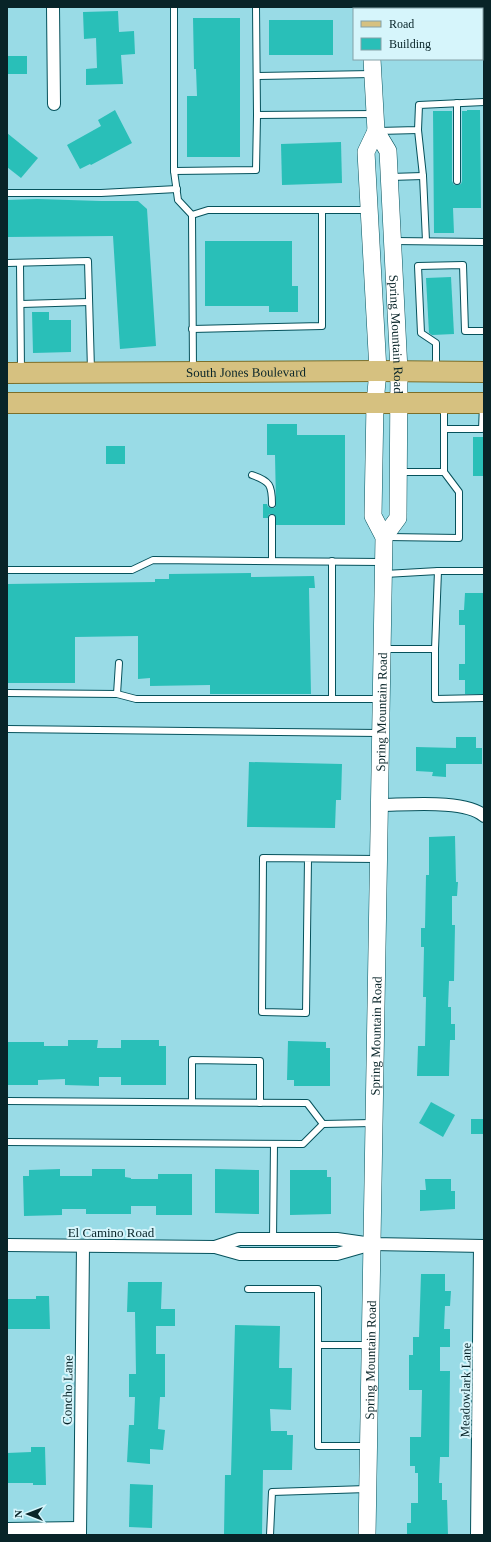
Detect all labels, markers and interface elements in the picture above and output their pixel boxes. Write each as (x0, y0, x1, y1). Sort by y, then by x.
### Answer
legend (353, 8, 483, 60)
text: Road (389, 17, 414, 31)
text: Building (389, 37, 431, 51)
street label: Spring Mountain Road (386, 274, 406, 394)
street label: South Jones Boulevard (186, 364, 307, 380)
street label: Spring Mountain Road (373, 652, 390, 772)
street label: Spring Mountain Road (367, 976, 385, 1096)
street label: El Camino Road (68, 1225, 155, 1240)
street label: Spring Mountain Road (362, 1300, 379, 1420)
street label: Meadowlark Lane (457, 1342, 474, 1438)
street label: Concho Lane (59, 1355, 76, 1425)
north arrow (8, 1494, 48, 1534)
text: N (12, 1510, 24, 1518)

